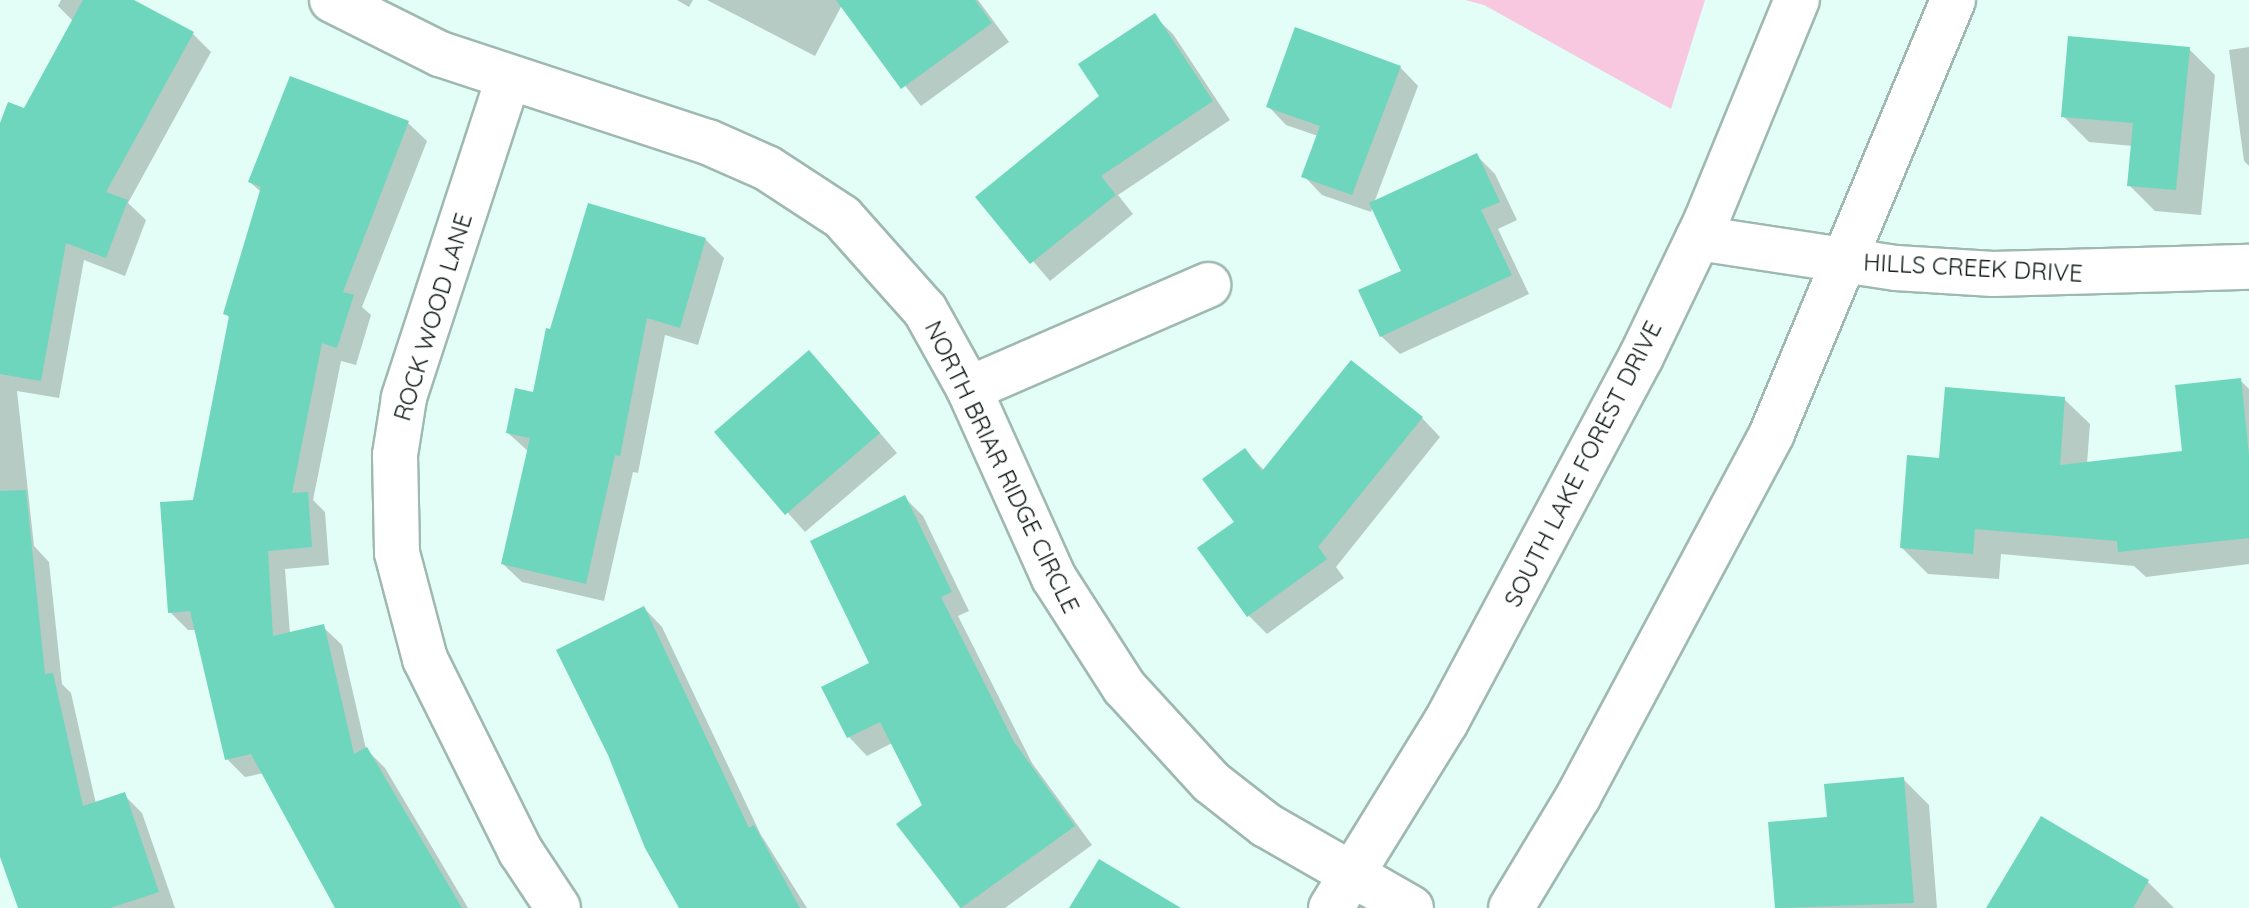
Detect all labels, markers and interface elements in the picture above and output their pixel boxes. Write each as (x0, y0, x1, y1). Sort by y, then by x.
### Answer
street label: ROCK WOOD LANE (388, 210, 478, 424)
street label: HILLS CREEK DRIVE (1863, 248, 2083, 288)
street label: NORTH BRIAR RIDGE CIRCLE (919, 316, 1085, 618)
street label: SOUTH LAKE FOREST DRIVE (1498, 316, 1668, 612)

